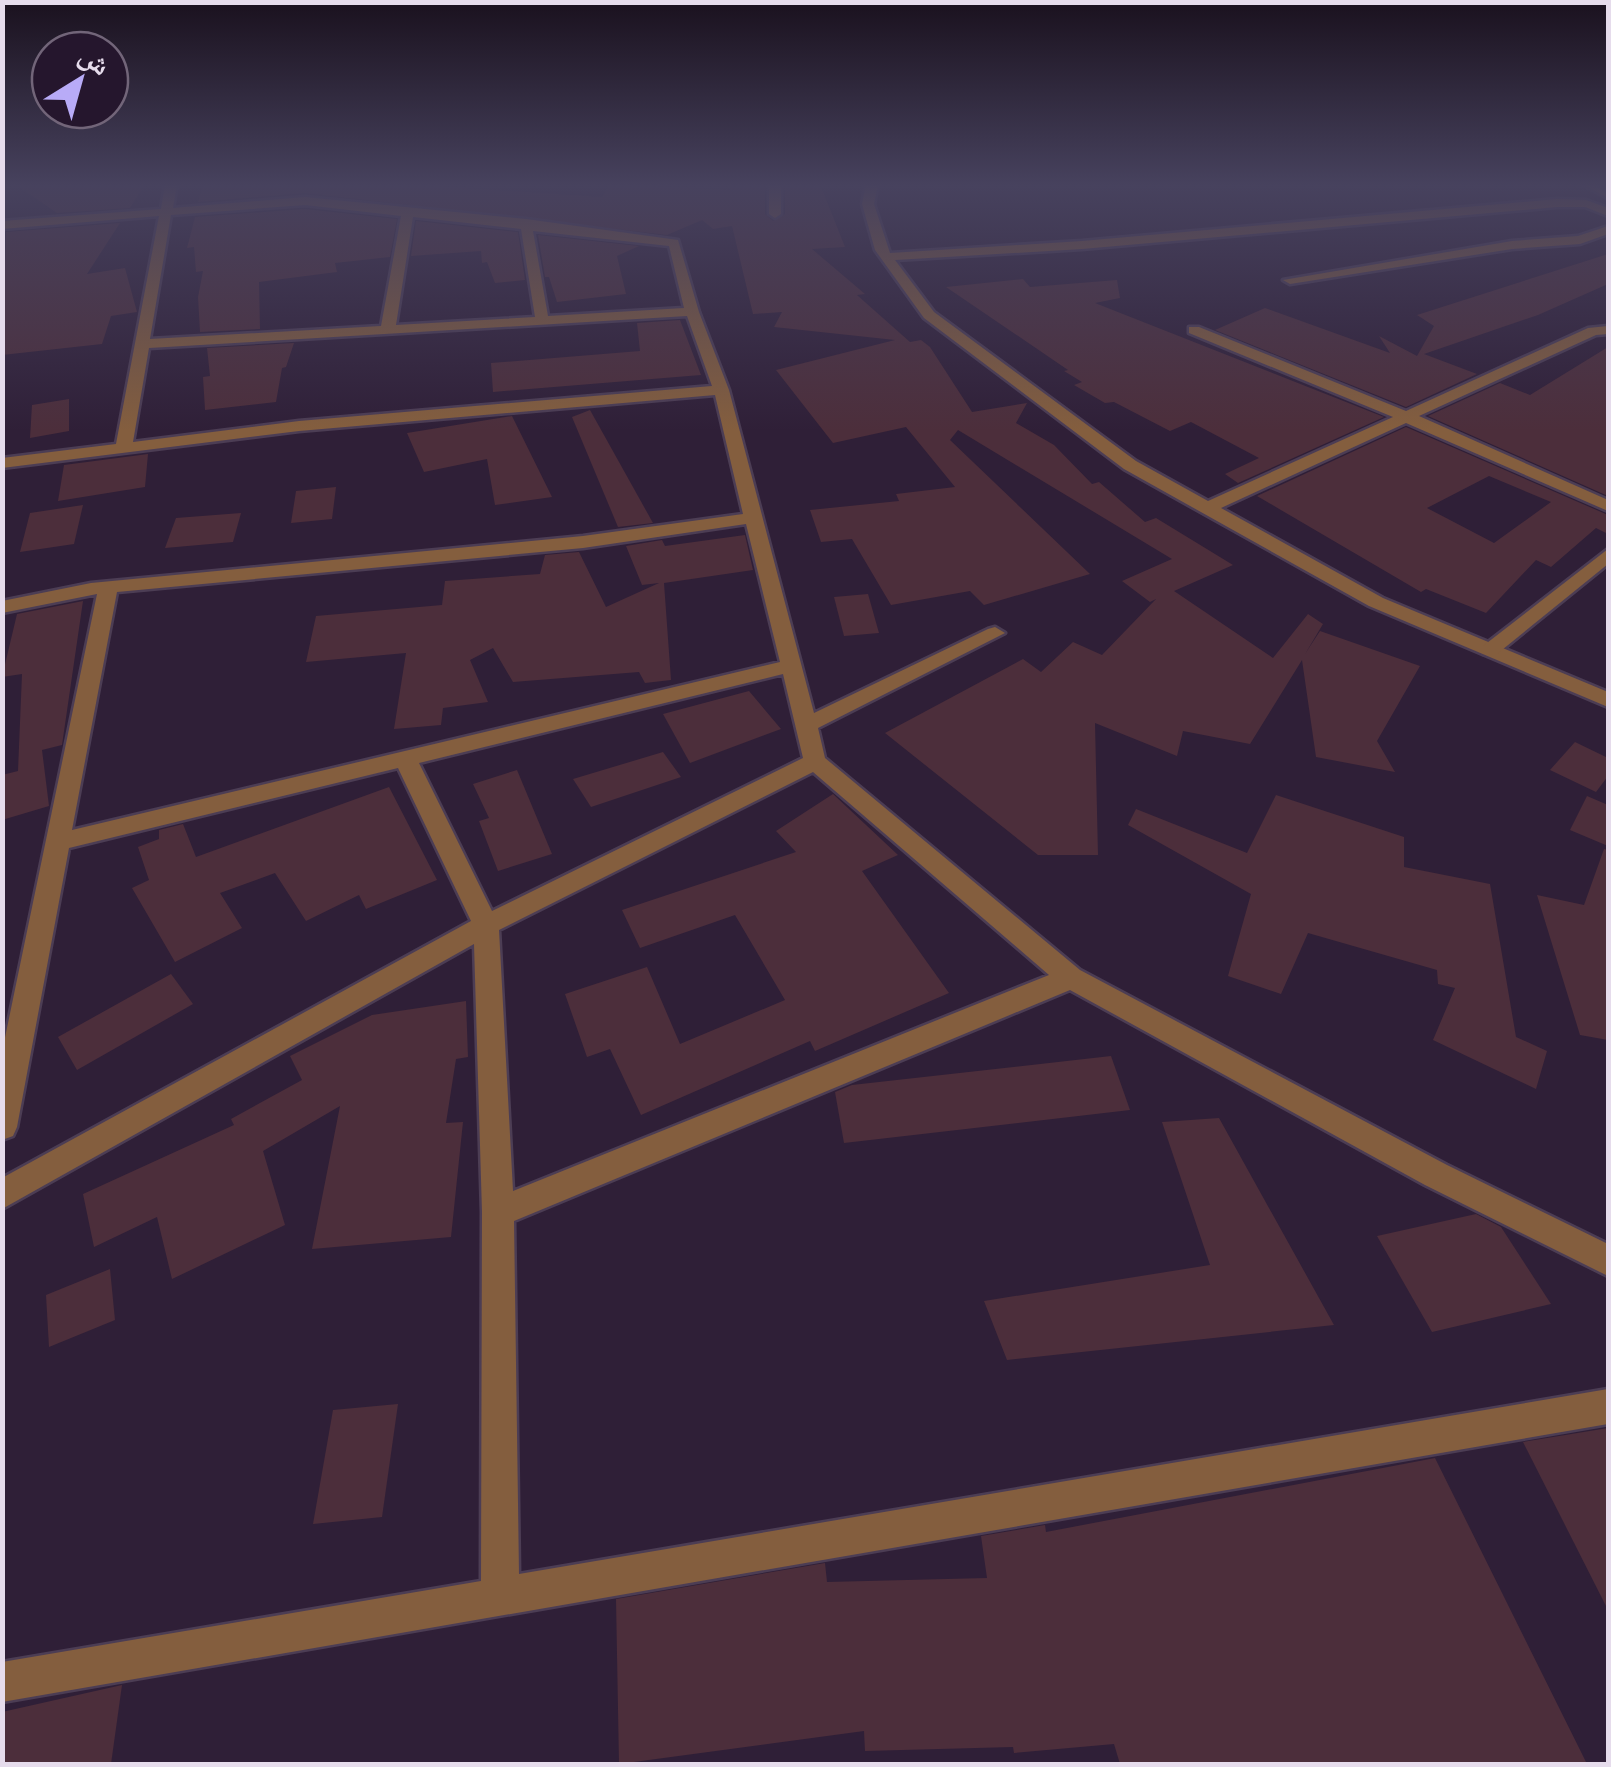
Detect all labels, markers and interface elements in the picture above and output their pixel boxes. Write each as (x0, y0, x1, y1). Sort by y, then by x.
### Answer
north arrow (30, 30, 130, 130)
text: ش (73, 38, 117, 83)

